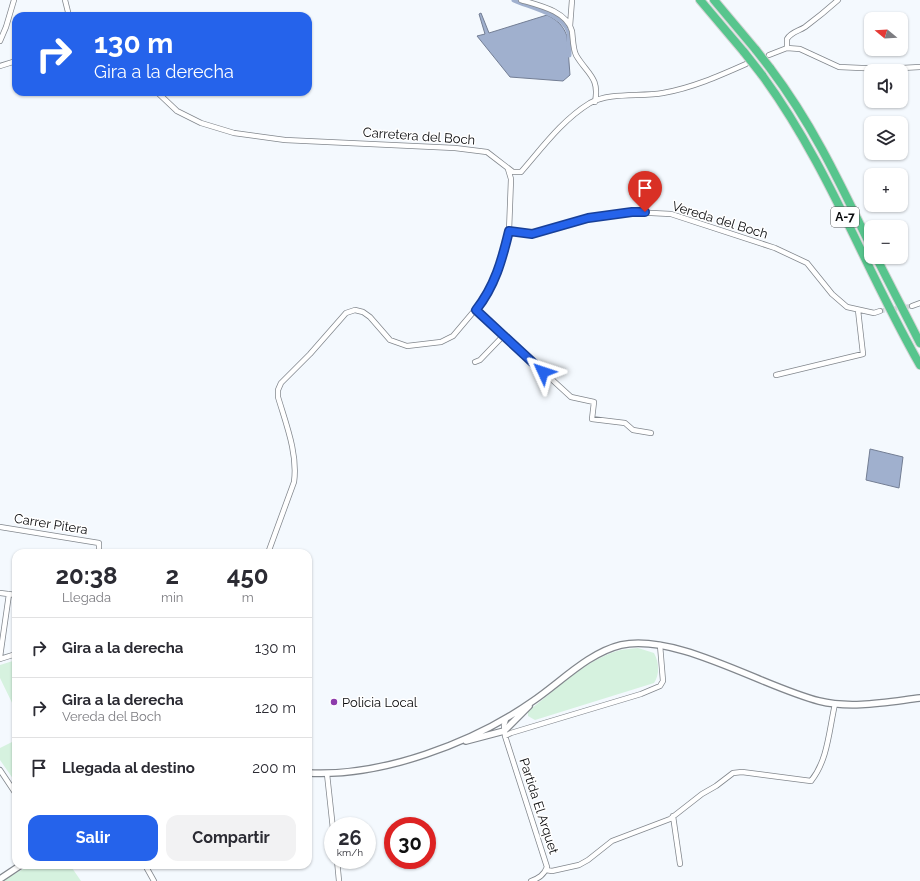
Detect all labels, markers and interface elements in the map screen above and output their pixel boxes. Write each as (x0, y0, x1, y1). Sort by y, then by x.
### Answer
north arrow (864, 12, 908, 56)
map controls (864, 12, 908, 264)
text: 130 m (94, 27, 173, 60)
icon: right (28, 28, 80, 80)
text: Gira a la derecha (94, 61, 234, 82)
button: sound (864, 64, 908, 108)
button: layers (864, 116, 908, 160)
street label: Carretera del Boch (362, 125, 476, 147)
button: + (864, 168, 908, 212)
pin (628, 171, 662, 212)
icon: arrive (634, 177, 656, 199)
street label: Vereda del Boch (670, 198, 770, 242)
road number: A-7 (831, 207, 859, 227)
button: − (864, 220, 908, 264)
position arrow (522, 351, 564, 393)
street label: Carrer Pitera (13, 511, 89, 537)
text: 20:38 (55, 561, 118, 590)
text: 2 (165, 561, 179, 590)
text: 450 (227, 561, 269, 590)
text: Llegada (62, 590, 111, 605)
text: min (161, 590, 183, 605)
text: m (242, 590, 254, 605)
icon: right (28, 637, 50, 659)
text: Gira a la derecha (62, 639, 183, 657)
text: 130 m (255, 639, 296, 657)
text: Gira a la derecha (62, 691, 183, 709)
place label: Policia Local (342, 695, 418, 710)
icon: right (28, 697, 50, 719)
marker: Policia Local (329, 697, 339, 707)
text: 120 m (255, 699, 296, 717)
text: Vereda del Boch (62, 709, 161, 724)
street label: Partida El Arquet (516, 756, 562, 857)
icon: arrive (28, 757, 50, 779)
text: Llegada al destino (62, 759, 195, 777)
text: 200 m (252, 759, 296, 777)
button: Salir (28, 815, 158, 861)
button: Compartir (166, 815, 296, 861)
speed limit sign: 30 (384, 817, 436, 869)
text: 26 (338, 826, 362, 850)
text: km/h (337, 847, 363, 858)

